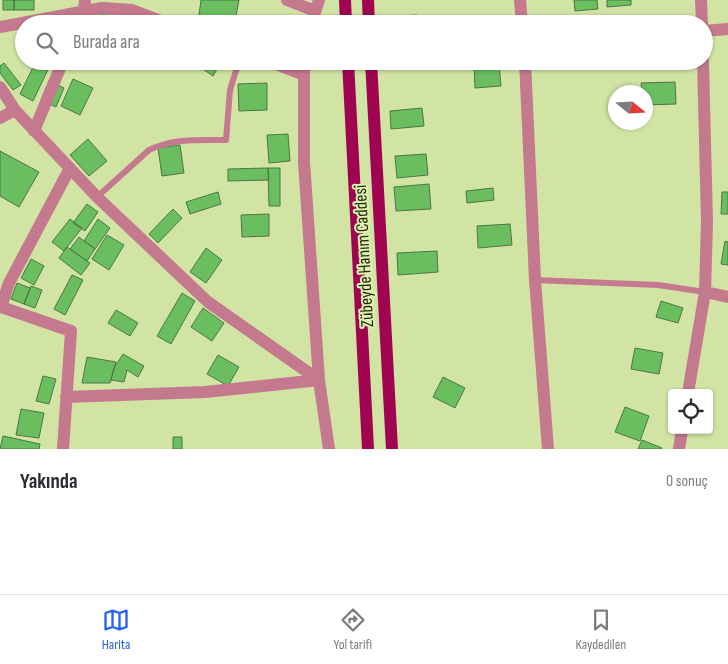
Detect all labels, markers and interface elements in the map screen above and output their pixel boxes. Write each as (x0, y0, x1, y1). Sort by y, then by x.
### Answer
search box (15, 15, 713, 70)
icon: search (33, 29, 61, 57)
text: Burada ara (73, 31, 140, 54)
north arrow (608, 85, 653, 130)
street label: Zübeyde Hanım Caddesi (350, 184, 378, 328)
map controls (668, 389, 713, 434)
button: locate (668, 389, 713, 434)
text: Yakında (20, 469, 77, 494)
text: 0 sonuç (666, 472, 708, 491)
tab: Harita (102, 606, 130, 653)
tab: Yol tarifi (334, 606, 372, 653)
tab: Kaydedilen (575, 606, 626, 653)

